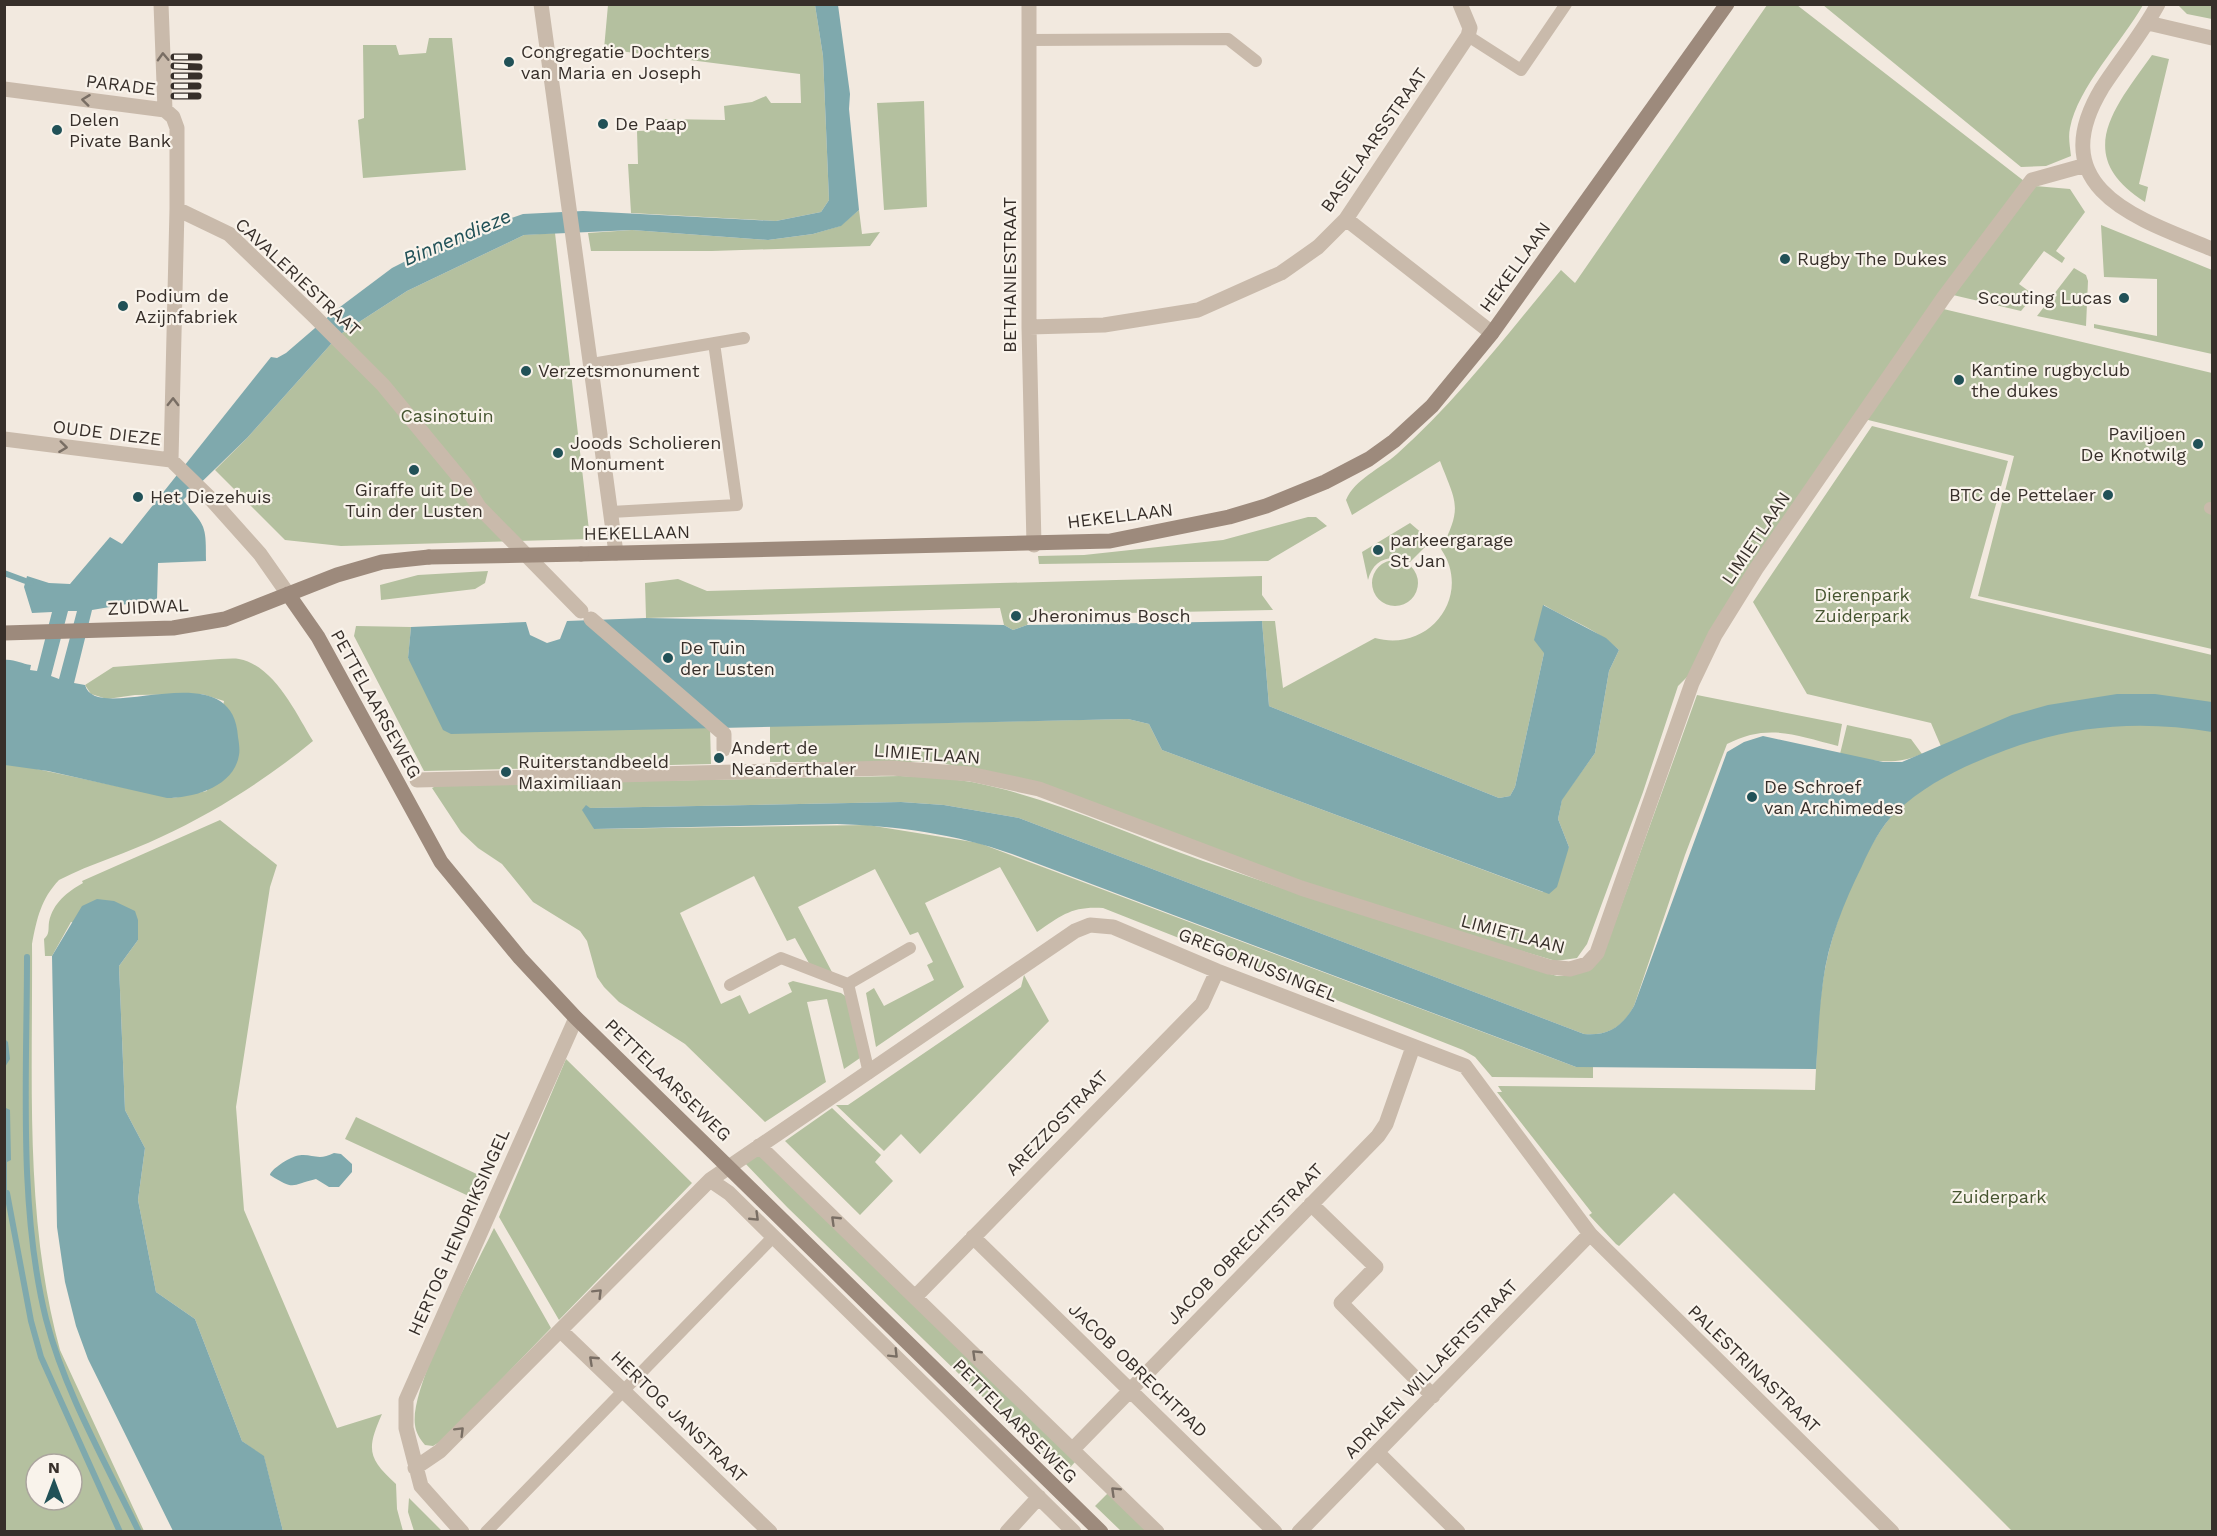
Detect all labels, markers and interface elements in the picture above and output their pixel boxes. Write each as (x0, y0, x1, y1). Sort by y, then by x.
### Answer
place label: Congregatie Dochters van Maria en Joseph (521, 41, 710, 83)
one-way arrow (157, 53, 169, 62)
marker: Congregatie Dochters van Maria en Joseph (502, 55, 516, 69)
street label: BASELAARSSTRAAT (1316, 63, 1431, 216)
street label: PARADE (85, 70, 157, 99)
one-way arrow (81, 94, 91, 106)
place label: Delen Pivate Bank (69, 109, 171, 151)
place label: De Paap (615, 113, 687, 134)
marker: De Paap (596, 117, 610, 131)
marker: Delen Pivate Bank (50, 123, 64, 137)
street label: BETHANIESTRAAT (999, 197, 1020, 353)
water label: Binnendieze (399, 203, 515, 271)
street label: CAVALERIESTRAAT (231, 213, 365, 340)
street label: HEKELLAAN (1475, 217, 1554, 316)
place label: Rugby The Dukes (1797, 248, 1947, 269)
marker: Rugby The Dukes (1778, 252, 1792, 266)
place label: Podium de Azijnfabriek (135, 285, 238, 327)
place label: Scouting Lucas (1978, 287, 2112, 308)
marker: Scouting Lucas (2117, 291, 2131, 305)
marker: Podium de Azijnfabriek (116, 299, 130, 313)
place label: Kantine rugbyclub the dukes (1971, 359, 2130, 401)
place label: Verzetsmonument (538, 360, 700, 381)
marker: Verzetsmonument (519, 364, 533, 378)
marker: Kantine rugbyclub the dukes (1952, 373, 1966, 387)
one-way arrow (166, 397, 179, 406)
park label: Casinotuin (400, 405, 494, 426)
street label: OUDE DIEZE (51, 415, 163, 450)
place label: Paviljoen De Knotwilg (2080, 423, 2186, 465)
place label: Joods Scholieren Monument (570, 432, 721, 474)
marker: Paviljoen De Knotwilg (2191, 437, 2205, 451)
one-way arrow (58, 440, 67, 452)
marker: Joods Scholieren Monument (551, 446, 565, 460)
marker: Giraffe uit De Tuin der Lusten (407, 463, 421, 477)
place label: Giraffe uit De Tuin der Lusten (345, 479, 483, 521)
place label: BTC de Pettelaer (1949, 484, 2096, 505)
place label: Het Diezehuis (150, 486, 271, 507)
street label: LIMIETLAAN (1717, 488, 1794, 588)
marker: BTC de Pettelaer (2101, 488, 2115, 502)
marker: Het Diezehuis (131, 490, 145, 504)
street label: HEKELLAAN (1066, 499, 1174, 532)
street label: HEKELLAAN (584, 521, 690, 544)
place label: parkeergarage St Jan (1390, 529, 1513, 571)
marker: parkeergarage St Jan (1371, 543, 1385, 557)
park label: Dierenpark Zuiderpark (1814, 584, 1910, 626)
street label: ZUIDWAL (107, 594, 189, 619)
place label: Jheronimus Bosch (1028, 605, 1191, 626)
marker: Jheronimus Bosch (1009, 609, 1023, 623)
street label: PETTELAARSEWEG (327, 626, 426, 782)
place label: De Tuin der Lusten (680, 637, 775, 679)
marker: De Tuin der Lusten (661, 651, 675, 665)
place label: Andert de Neanderthaler (731, 737, 856, 779)
street label: LIMIETLAAN (873, 739, 981, 768)
place label: Ruiterstandbeeld Maximiliaan (518, 751, 669, 793)
marker: Andert de Neanderthaler (712, 751, 726, 765)
marker: Ruiterstandbeeld Maximiliaan (499, 765, 513, 779)
place label: De Schroef van Archimedes (1764, 776, 1904, 818)
marker: De Schroef van Archimedes (1745, 790, 1759, 804)
street label: LIMIETLAAN (1459, 910, 1567, 957)
street label: GREGORIUSSINGEL (1176, 923, 1341, 1006)
street label: PETTELAARSEWEG (601, 1014, 736, 1145)
street label: AREZZOSTRAAT (1001, 1066, 1112, 1180)
street label: HERTOG HENDRIKSINGEL (403, 1125, 514, 1339)
street label: JACOB OBRECHTSTRAAT (1162, 1159, 1327, 1329)
park label: Zuiderpark (1952, 1186, 2046, 1207)
one-way arrow (748, 1210, 758, 1221)
one-way arrow (831, 1216, 842, 1227)
street label: ADRIAEN WILLAERTSTRAAT (1339, 1275, 1522, 1463)
one-way arrow (591, 1290, 602, 1300)
street label: JACOB OBRECHTPAD (1065, 1298, 1212, 1441)
street label: PALESTRINASTRAAT (1684, 1300, 1825, 1437)
street label: HERTOG JANSTRAAT (607, 1346, 752, 1487)
one-way arrow (886, 1346, 897, 1357)
one-way arrow (972, 1351, 983, 1362)
street label: PETTELAARSEWEG (949, 1354, 1082, 1487)
one-way arrow (589, 1357, 600, 1368)
one-way arrow (453, 1427, 464, 1438)
north arrow (24, 1452, 84, 1512)
text: N (48, 1458, 60, 1477)
one-way arrow (1112, 1487, 1123, 1498)

